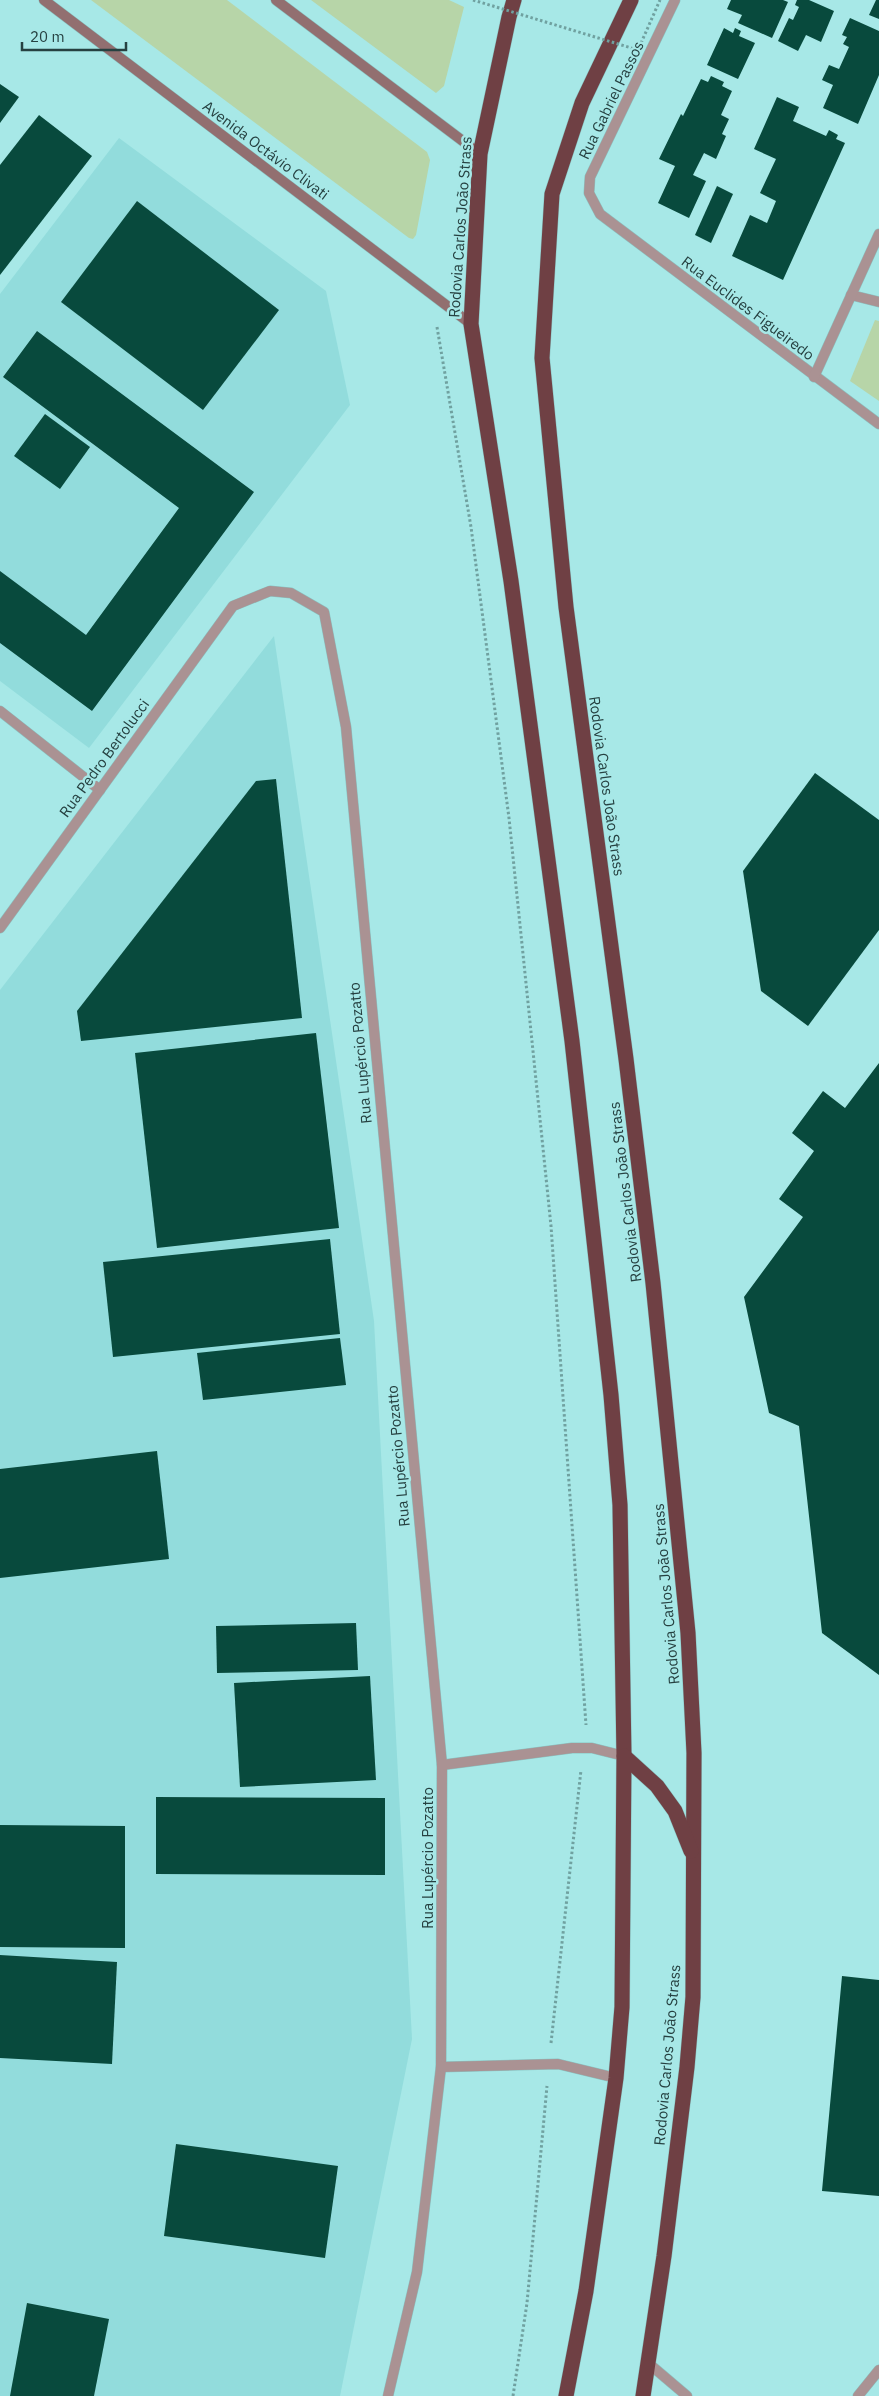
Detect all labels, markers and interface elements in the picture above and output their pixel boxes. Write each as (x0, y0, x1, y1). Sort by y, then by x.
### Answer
scale bar (22, 20, 126, 52)
text: 20 m (30, 27, 65, 46)
street label: Rua Gabriel Passos (574, 38, 648, 162)
street label: Avenida Octávio Clivati (199, 96, 333, 204)
street label: Rodovia Carlos João Strass (444, 136, 476, 318)
street label: Rua Euclides Figueiredo (678, 252, 818, 364)
street label: Rua Pedro Bertolucci (55, 695, 153, 821)
street label: Rodovia Carlos João Strass (585, 695, 629, 877)
street label: Rua Lupércio Pozatto (344, 981, 376, 1125)
street label: Rodovia Carlos João Strass (605, 1101, 645, 1283)
street label: Rua Lupércio Pozatto (382, 1384, 414, 1528)
street label: Rodovia Carlos João Strass (649, 1503, 683, 1685)
street label: Rua Lupércio Pozatto (418, 1787, 437, 1929)
street label: Rodovia Carlos João Strass (650, 1964, 684, 2146)

